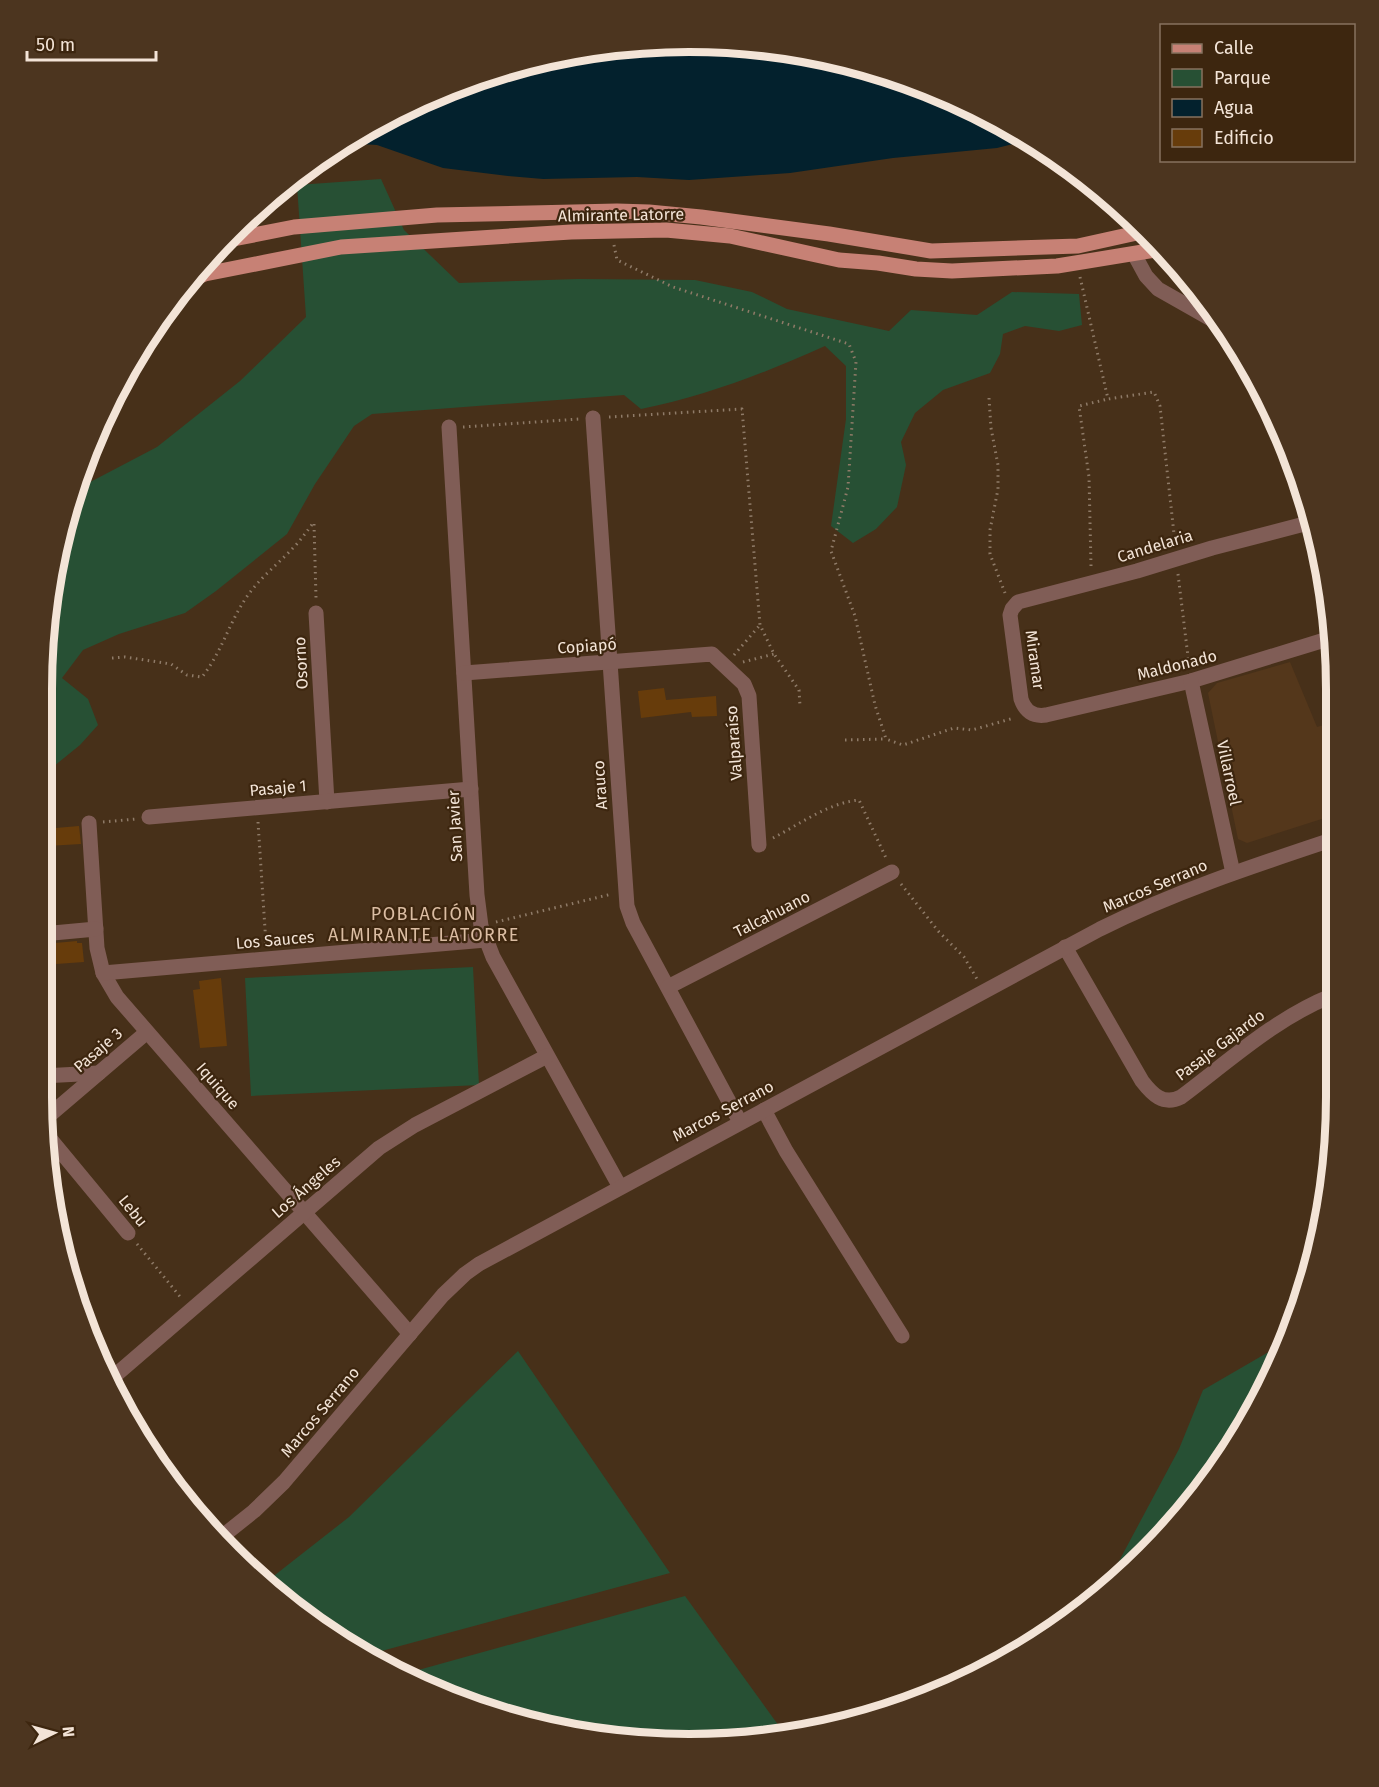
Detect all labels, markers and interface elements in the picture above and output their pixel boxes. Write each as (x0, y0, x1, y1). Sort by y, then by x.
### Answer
scale bar (27, 24, 156, 62)
legend (1160, 24, 1355, 162)
text: 50 m (36, 34, 75, 56)
text: Calle (1214, 37, 1254, 59)
text: Parque (1214, 67, 1271, 89)
text: Agua (1214, 97, 1254, 119)
text: Edificio (1214, 127, 1274, 149)
street label: Almirante Latorre (558, 204, 684, 226)
street label: Candelaria (1115, 526, 1195, 566)
street label: Miramar (1021, 629, 1049, 692)
street label: Copiapó (557, 634, 617, 658)
street label: Osorno (290, 636, 312, 690)
street label: Maldonado (1135, 646, 1219, 684)
street label: Valparaíso (722, 705, 746, 781)
street label: Villarroel (1213, 739, 1245, 808)
street label: Arauco (589, 760, 611, 810)
street label: Pasaje 1 (249, 776, 307, 800)
street label: San Javier (444, 789, 466, 862)
street label: Marcos Serrano (1100, 855, 1210, 917)
street label: Talcahuano (731, 887, 813, 941)
district label: POBLACIÓN ALMIRANTE LATORRE (328, 903, 520, 946)
street label: Los Sauces (235, 927, 315, 953)
street label: Pasaje Gajardo (1172, 1005, 1268, 1085)
street label: Pasaje 3 (70, 1024, 126, 1076)
street label: Iquique (193, 1059, 243, 1113)
street label: Marcos Serrano (669, 1076, 777, 1146)
street label: Los Ángeles (267, 1151, 344, 1222)
street label: Lebu (115, 1191, 151, 1231)
street label: Marcos Serrano (277, 1363, 363, 1461)
north arrow (24, 1703, 84, 1763)
text: N (59, 1726, 78, 1738)

